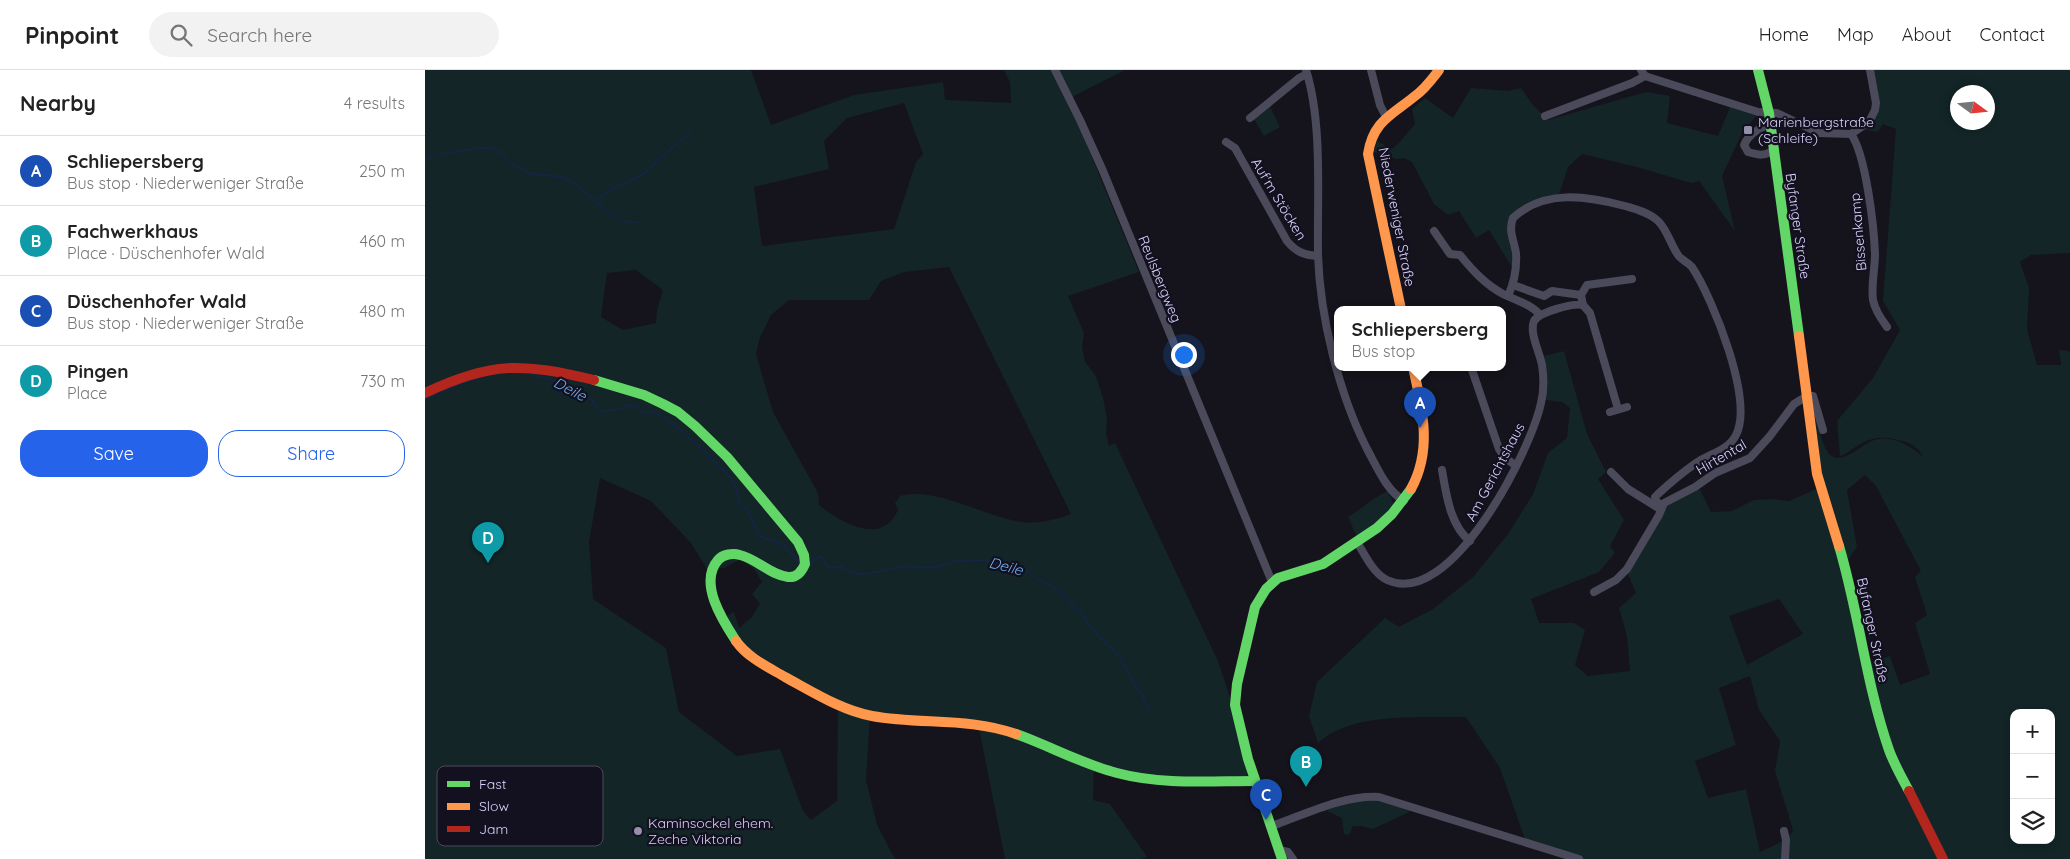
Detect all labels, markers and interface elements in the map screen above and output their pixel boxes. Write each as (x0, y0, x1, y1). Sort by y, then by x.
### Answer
search box (149, 12, 499, 57)
text: Pinpoint (25, 20, 119, 50)
icon: search (167, 21, 195, 49)
text: Search here (207, 23, 312, 47)
text: Home (1759, 23, 1809, 46)
text: Map (1837, 23, 1874, 46)
text: About (1902, 23, 1952, 46)
text: Contact (1980, 23, 2045, 46)
north arrow (1950, 85, 1995, 130)
text: Nearby (20, 90, 96, 116)
text: 4 results (344, 93, 405, 113)
place label: Marienbergstraße (Schleife) (1758, 113, 1874, 147)
marker: Marienbergstraße (Schleife) (1742, 124, 1754, 136)
street label: Niederweniger Straße (1375, 146, 1419, 288)
text: Schliepersberg (67, 149, 204, 173)
street label: Auf'm Stöcken (1247, 155, 1311, 243)
text: A (31, 161, 41, 181)
text: 250 m (359, 161, 405, 181)
street label: Byfanger Straße (1782, 172, 1814, 280)
text: Bus stop · Niederweniger Straße (67, 173, 304, 193)
street label: Bissenkamp (1846, 192, 1870, 272)
text: Fachwerkhaus (67, 219, 198, 243)
text: B (31, 231, 41, 251)
text: 460 m (359, 231, 405, 251)
street label: Reulsbergweg (1134, 233, 1186, 325)
text: Place · Düschenhofer Wald (67, 243, 265, 263)
text: Düschenhofer Wald (67, 289, 247, 313)
text: C (31, 301, 41, 321)
text: 480 m (359, 301, 405, 321)
popup (1334, 306, 1506, 371)
text: Bus stop · Niederweniger Straße (67, 313, 304, 333)
text: Schliepersberg (1352, 317, 1488, 341)
text: Bus stop (1352, 341, 1415, 361)
your location (1171, 342, 1197, 368)
text: Pingen (67, 359, 129, 383)
text: D (30, 371, 42, 391)
text: 730 m (360, 371, 405, 391)
water label: Deile (550, 373, 590, 406)
text: Place (67, 383, 107, 403)
pin: A (1404, 387, 1436, 428)
street label: Am Gerichtshaus (1461, 420, 1529, 524)
button: Save (20, 430, 208, 477)
button: Share (218, 430, 405, 477)
street label: Hirtental (1692, 435, 1750, 479)
pin: D (472, 522, 504, 563)
water label: Deile (987, 553, 1025, 580)
street label: Byfanger Straße (1853, 576, 1893, 684)
map controls (2010, 709, 2055, 844)
button: + (2010, 709, 2055, 754)
pin: B (1290, 746, 1322, 787)
button: − (2010, 754, 2055, 799)
legend (437, 766, 603, 846)
text: Fast (479, 775, 507, 793)
pin: C (1250, 779, 1282, 820)
text: Slow (479, 797, 509, 815)
button: layers (2010, 799, 2055, 844)
place label: Kaminsockel ehem. Zeche Viktoria (648, 814, 773, 848)
text: Jam (479, 820, 508, 838)
marker: Kaminsockel ehem. Zeche Viktoria (632, 825, 644, 837)

